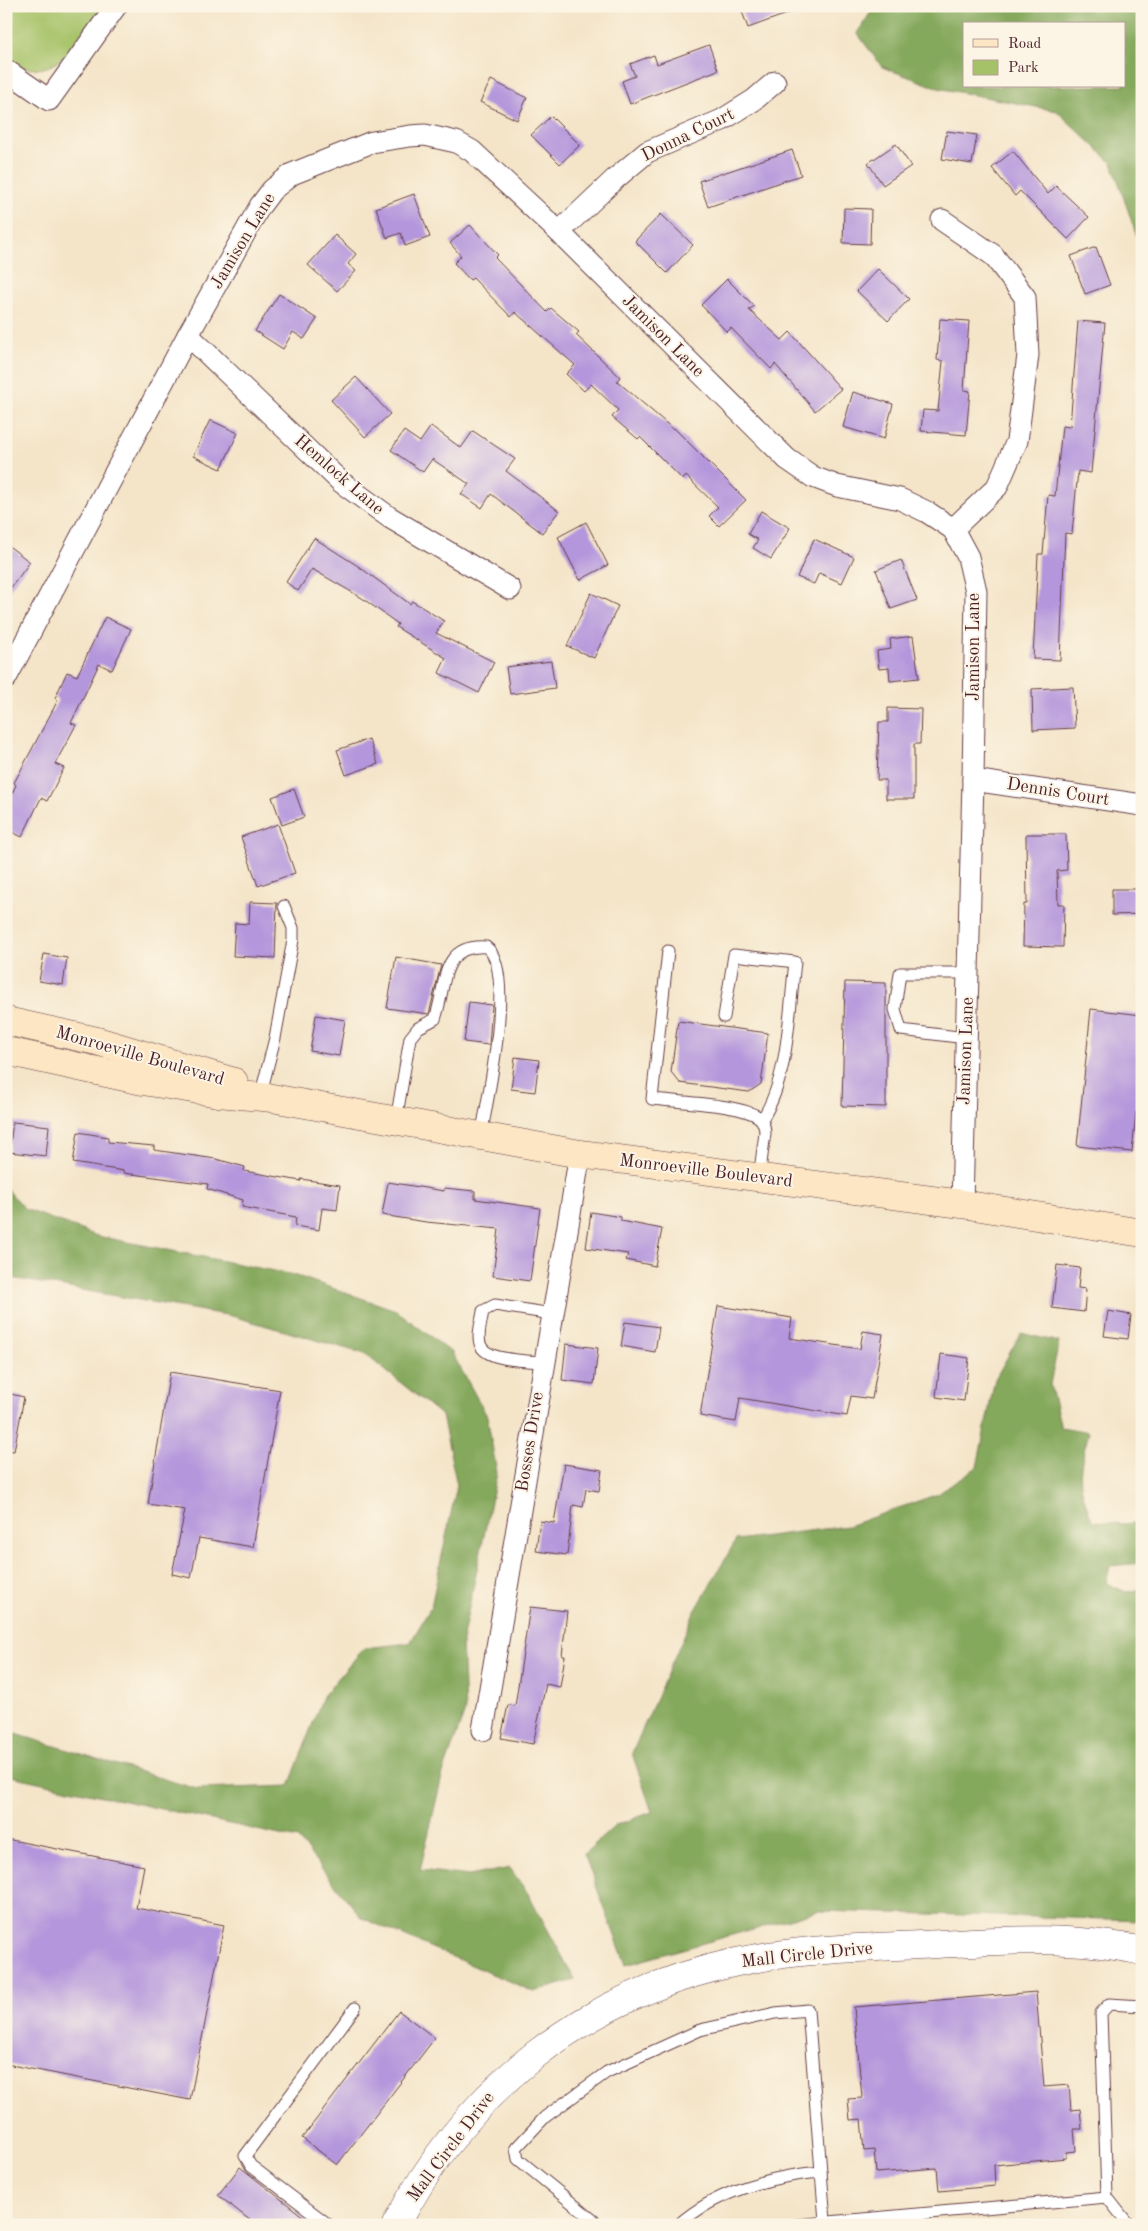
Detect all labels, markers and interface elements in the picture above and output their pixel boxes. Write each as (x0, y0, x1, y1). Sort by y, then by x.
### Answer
legend (963, 22, 1126, 88)
text: Road (1008, 37, 1042, 52)
text: Park (1008, 61, 1039, 76)
street label: Donna Court (639, 105, 737, 165)
street label: Jamison Lane (207, 190, 279, 292)
street label: Jamison Lane (618, 291, 708, 381)
street label: Hemlock Lane (291, 432, 387, 518)
street label: Jamison Lane (965, 593, 983, 701)
street label: Dennis Court (1005, 775, 1111, 809)
street label: Jamison Lane (955, 997, 977, 1105)
street label: Monroeville Boulevard (54, 1023, 226, 1089)
street label: Monroeville Boulevard (618, 1151, 794, 1191)
street label: Bosses Drive (513, 1391, 547, 1493)
street label: Mall Circle Drive (740, 1939, 874, 1971)
street label: Mall Circle Drive (404, 2089, 498, 2205)

